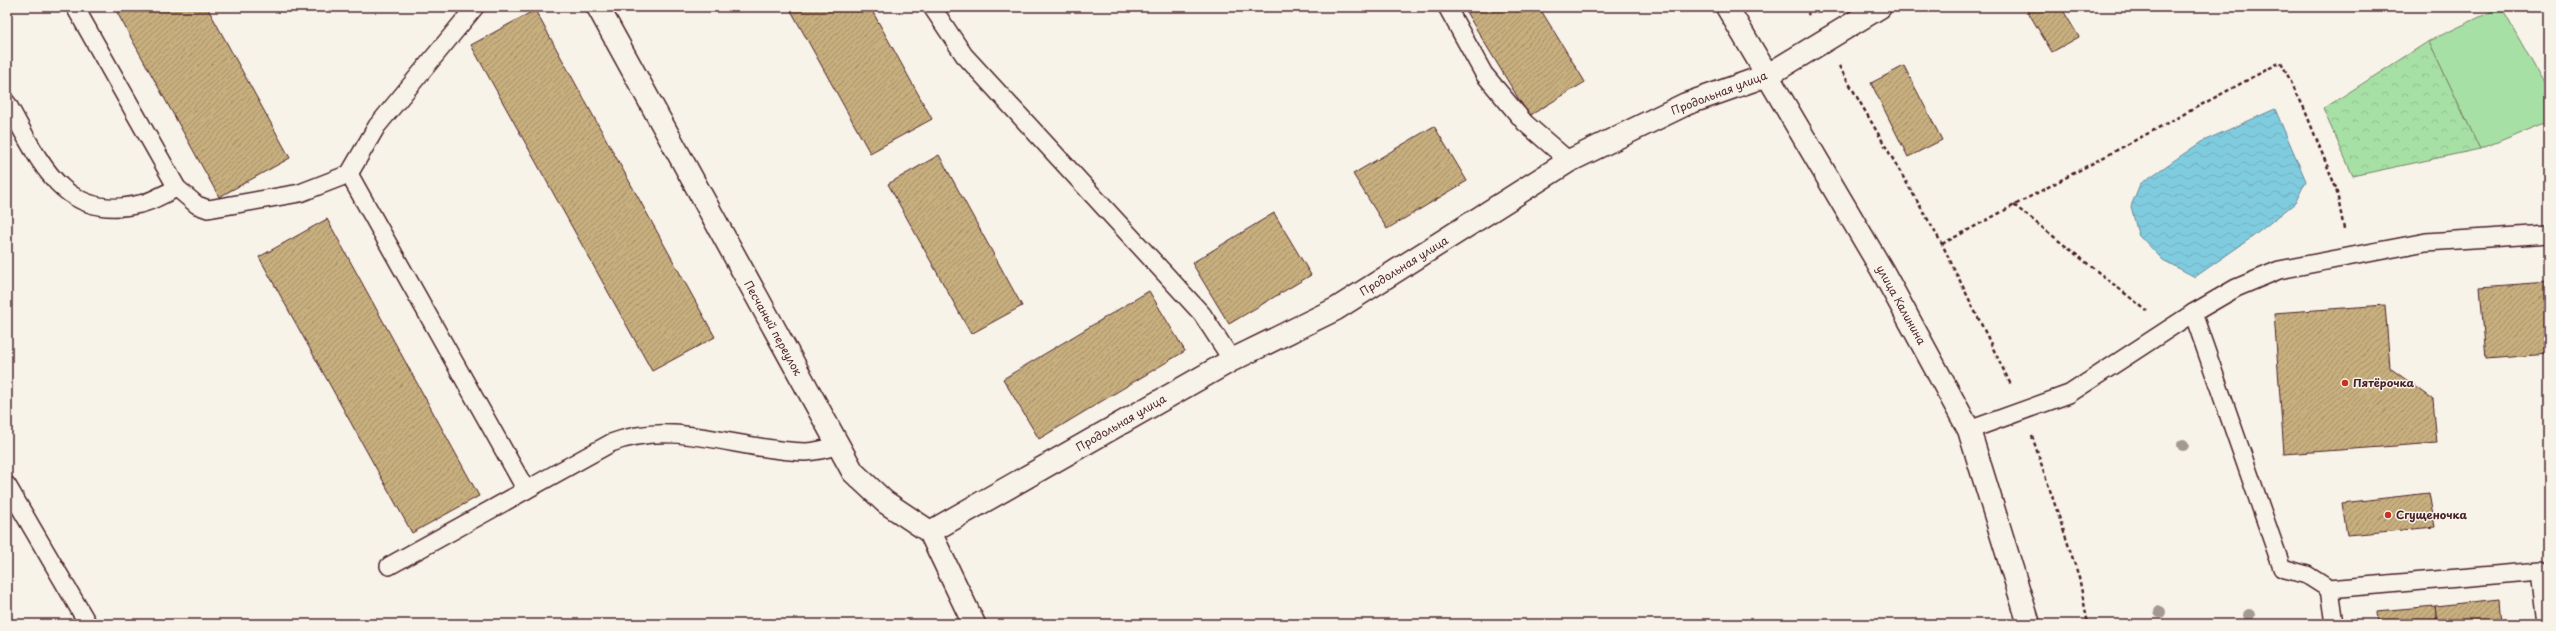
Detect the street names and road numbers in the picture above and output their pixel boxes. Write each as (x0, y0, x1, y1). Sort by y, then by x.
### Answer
street label: Продольная улица (1668, 66, 1769, 119)
street label: Продольная улица (1356, 231, 1451, 300)
street label: улица Калинина (1872, 262, 1930, 348)
street label: Песчаный переулок (740, 277, 807, 379)
street label: Продольная улица (1073, 390, 1169, 455)

